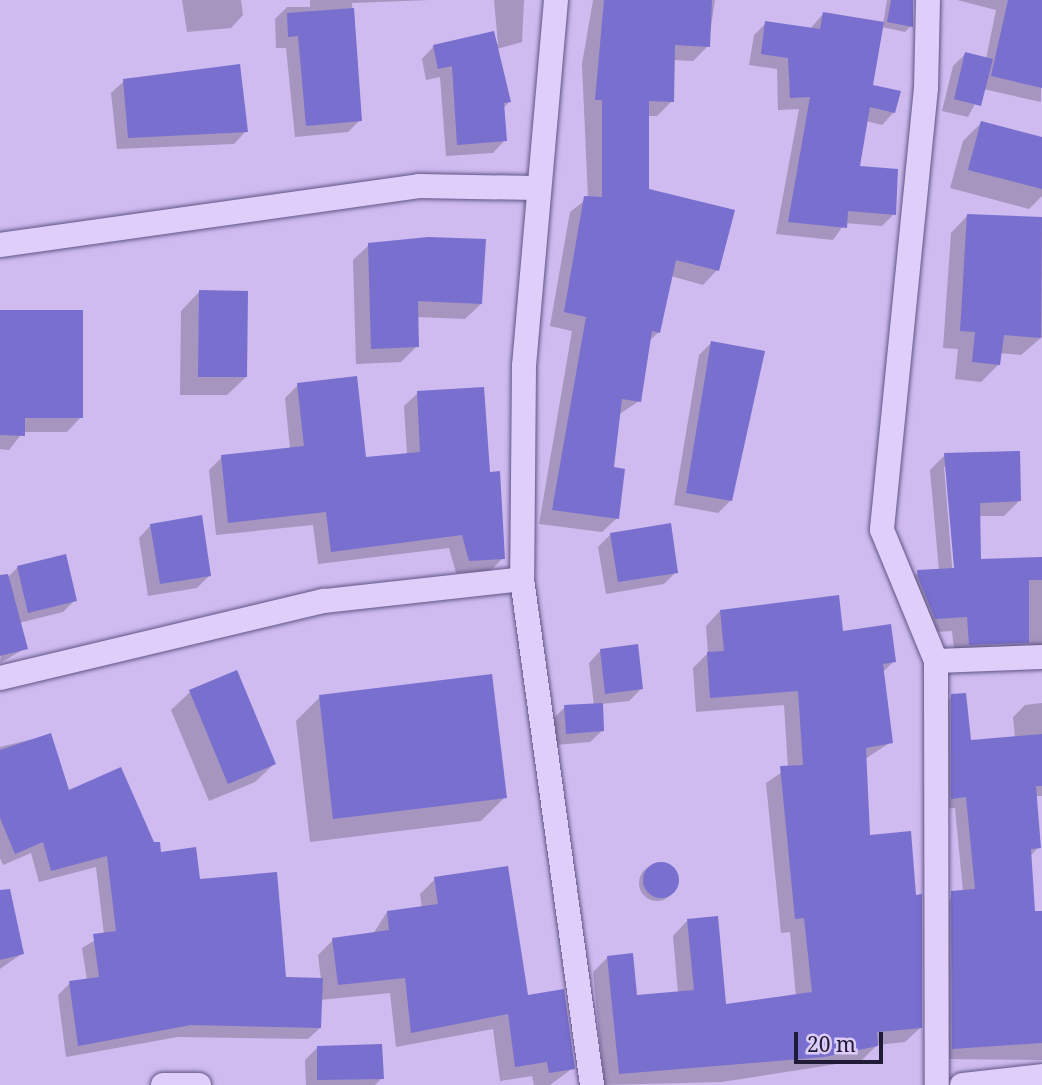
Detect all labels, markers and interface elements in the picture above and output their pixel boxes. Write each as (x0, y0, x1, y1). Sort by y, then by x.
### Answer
scale bar (797, 1018, 886, 1062)
text: 20 m (807, 1030, 856, 1058)

